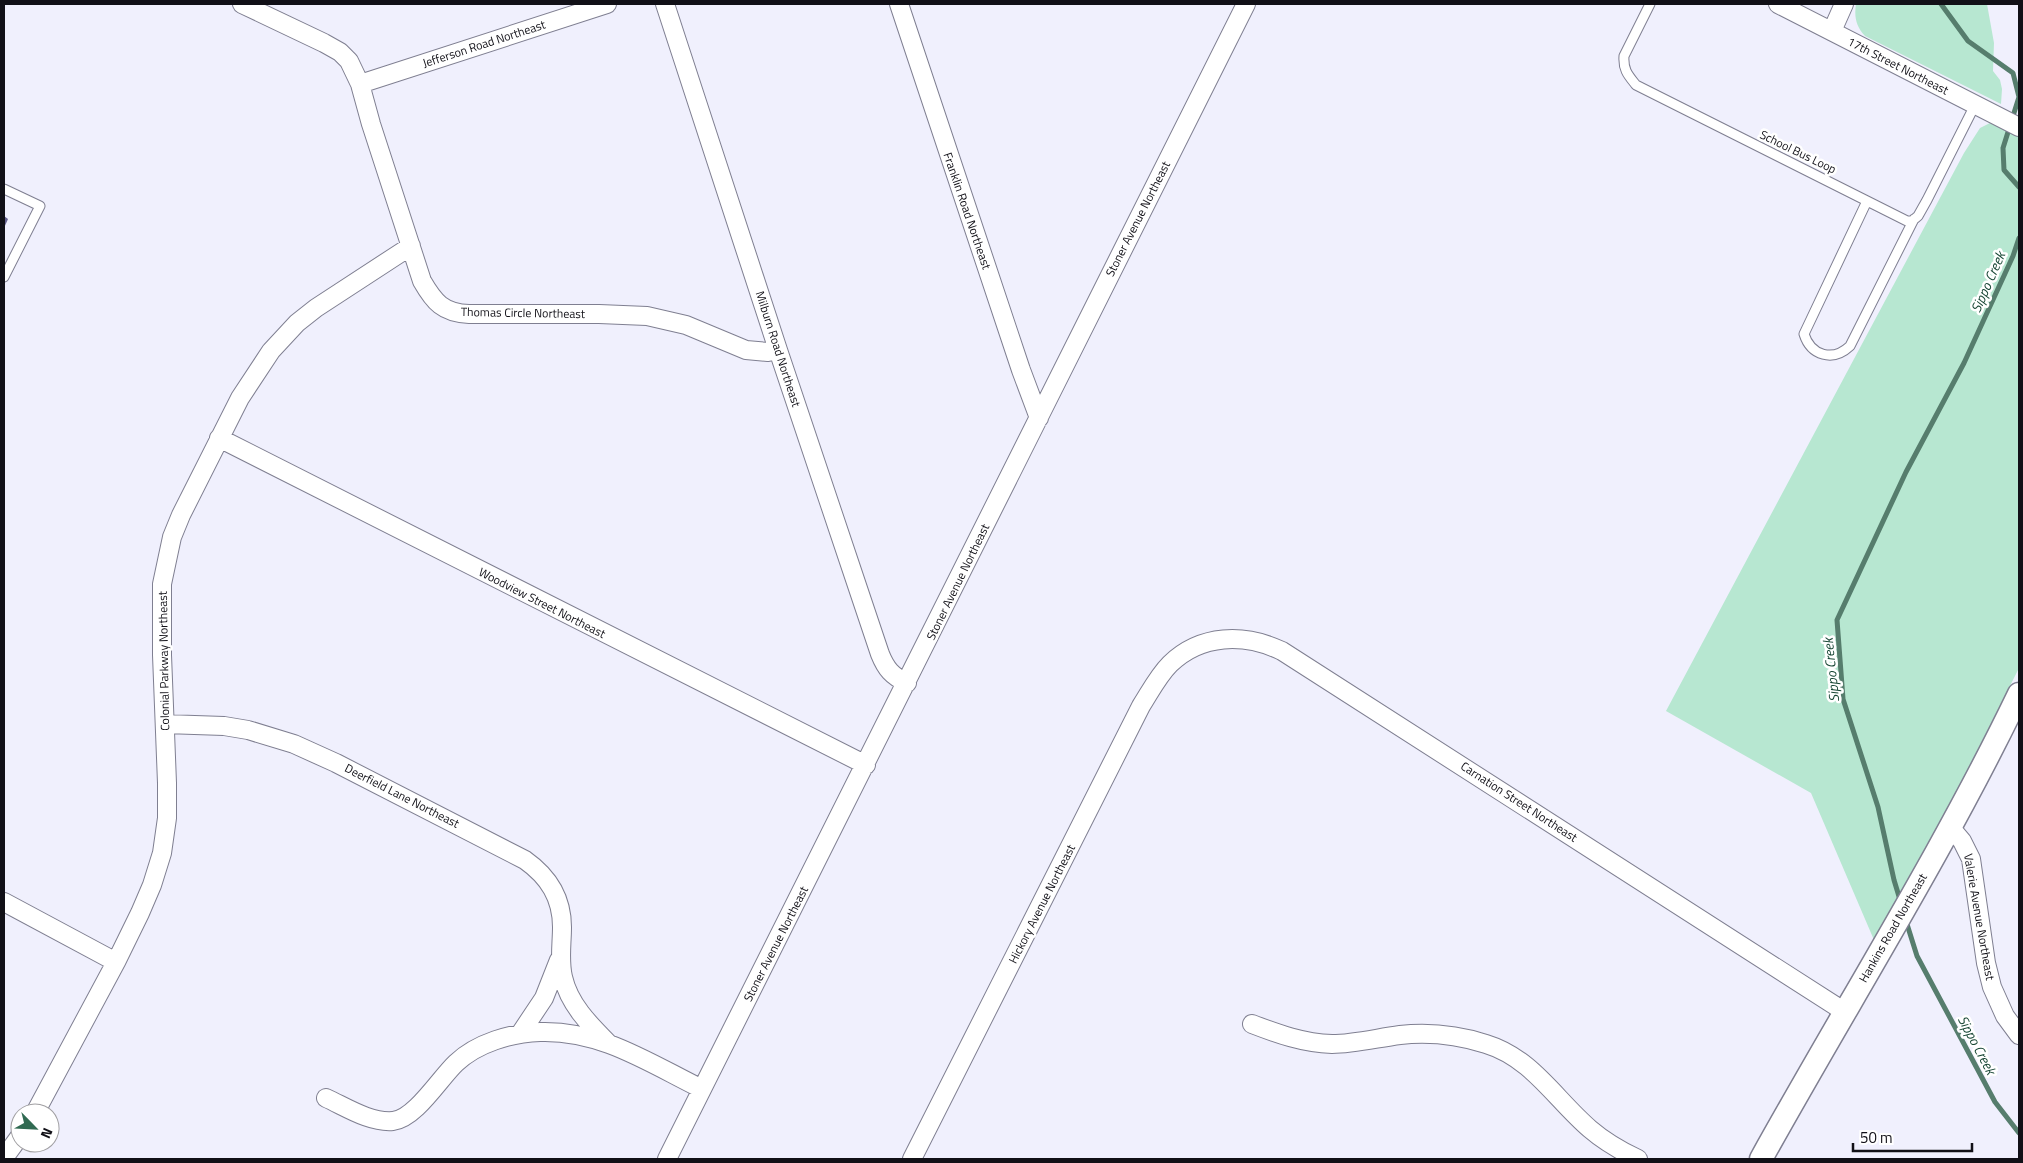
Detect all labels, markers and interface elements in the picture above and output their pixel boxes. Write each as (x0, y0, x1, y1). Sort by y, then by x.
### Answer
street label: Jefferson Road Northeast (420, 14, 548, 72)
street label: 17th Street Northeast (1844, 32, 1953, 100)
street label: School Bus Loop (1757, 125, 1840, 178)
street label: Franklin Road Northeast (939, 150, 997, 273)
street label: Stoner Avenue Northeast (1100, 157, 1175, 280)
water label: Sippo Creek (1965, 247, 2011, 315)
street label: Milburn Road Northeast (751, 288, 806, 410)
street label: Thomas Circle Northeast (461, 302, 586, 323)
street label: Stoner Avenue Northeast (921, 520, 994, 643)
street label: Woodview Street Northeast (475, 562, 610, 643)
street label: Colonial Parkway Northeast (153, 590, 174, 731)
water label: Sippo Creek (1817, 635, 1844, 703)
street label: Carnation Street Northeast (1457, 757, 1582, 847)
street label: Deerfield Lane Northeast (342, 758, 464, 833)
street label: Hickory Avenue Northeast (1003, 840, 1080, 967)
street label: Valerie Avenue Northeast (1959, 852, 2000, 982)
street label: Hankins Road Northeast (1854, 869, 1932, 986)
street label: Stoner Avenue Northeast (738, 882, 813, 1005)
water label: Sippo Creek (1953, 1011, 2003, 1080)
north arrow (10, 1103, 60, 1153)
scale bar (1853, 1120, 1972, 1152)
text: N (36, 1125, 59, 1142)
text: 50 m (1860, 1126, 1893, 1149)

